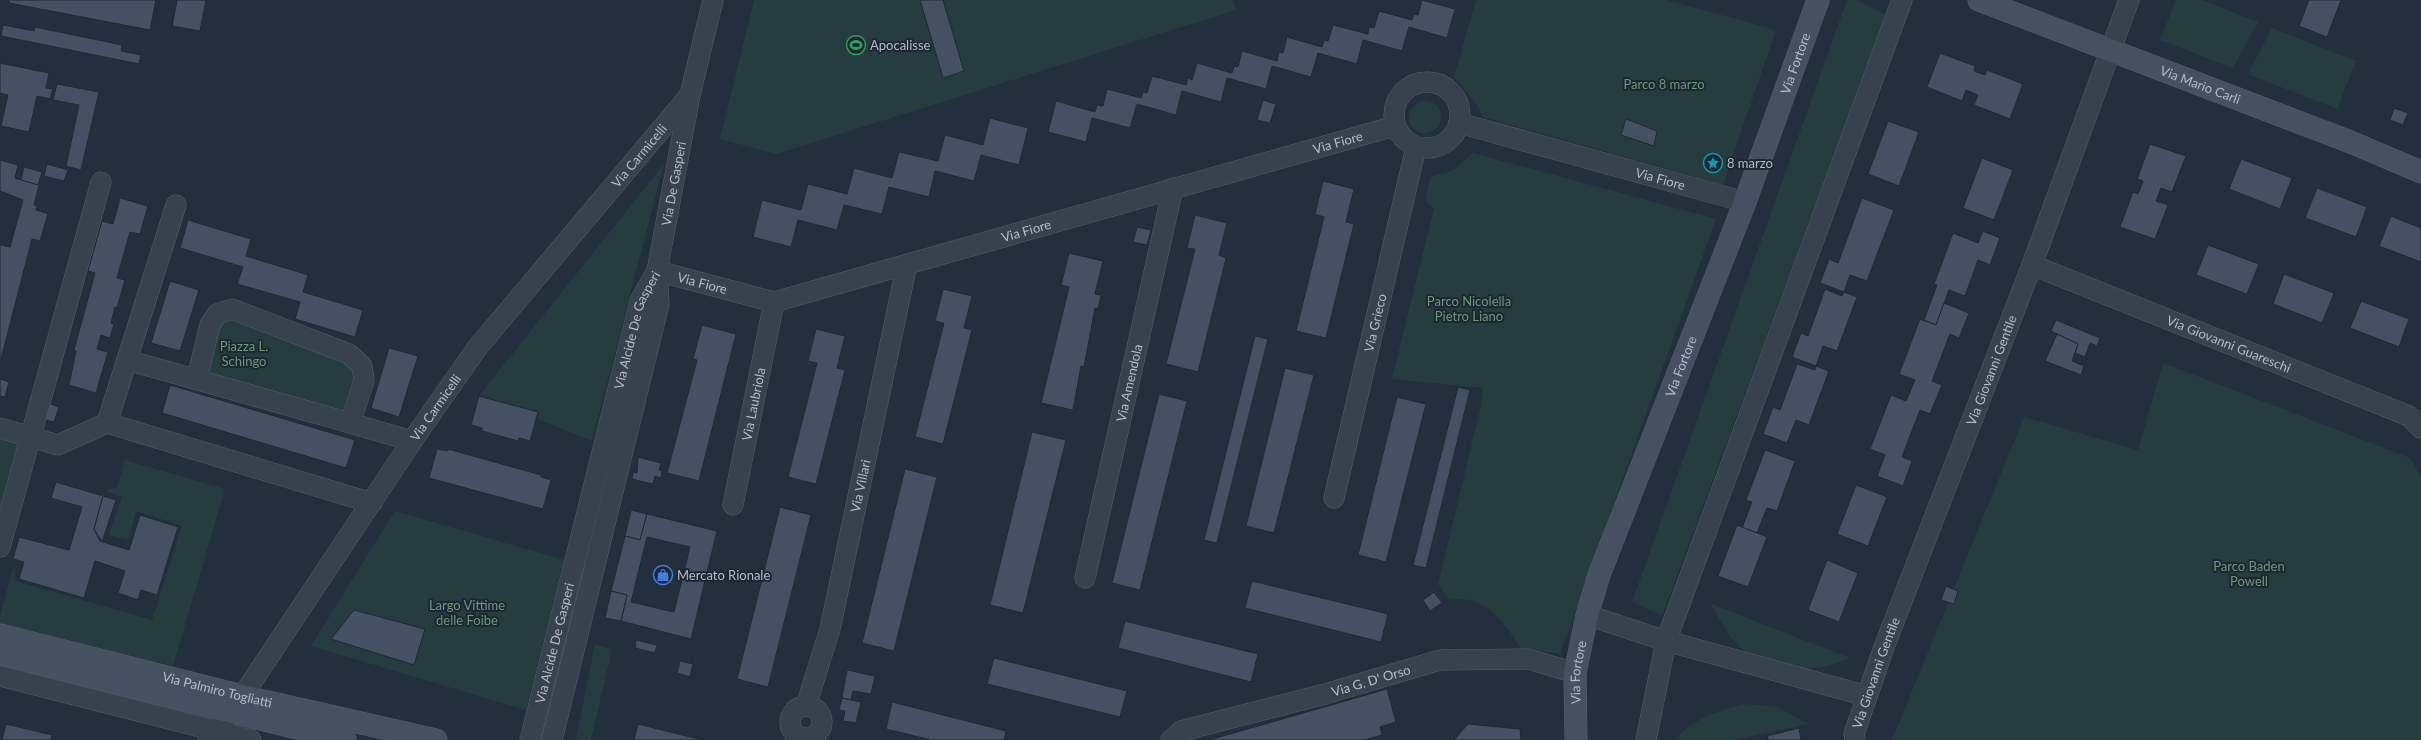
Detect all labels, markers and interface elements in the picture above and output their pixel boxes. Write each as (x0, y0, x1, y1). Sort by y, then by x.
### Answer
street label: Via Fortore (1777, 30, 1814, 96)
sports icon: Apocalisse (845, 34, 867, 56)
place label: Apocalisse (870, 37, 931, 53)
street label: Via Mario Carli (2158, 62, 2243, 107)
park label: Parco 8 marzo (1623, 76, 1705, 92)
street label: Via Carmicelli (608, 121, 670, 191)
street label: Via Fiore (1311, 128, 1365, 157)
street label: Via De Gasperi (658, 140, 689, 227)
place icon: 8 marzo (1702, 152, 1724, 174)
place label: 8 marzo (1727, 155, 1773, 171)
street label: Via Fiore (1634, 164, 1687, 193)
street label: Via Fiore (999, 216, 1053, 245)
street label: Via Alcide De Gasperi (610, 268, 663, 391)
street label: Via Fiore (676, 269, 729, 297)
street label: Via Grieco (1360, 292, 1389, 353)
park label: Parco Nicolella Pietro Liano (1427, 293, 1511, 324)
street label: Via Giovanni Guareschi (2164, 312, 2293, 376)
street label: Via Giovanni Gentile (1963, 313, 2020, 428)
street label: Via Fortore (1662, 334, 1700, 399)
park label: Piazza L. Schingo (220, 338, 268, 369)
street label: Via Amendola (1113, 343, 1146, 423)
street label: Via Laubriola (738, 366, 769, 442)
street label: Via Carmicelli (407, 371, 464, 444)
street label: Via Villari (847, 458, 874, 514)
park label: Parco Baden Powell (2213, 558, 2285, 589)
shop icon: Mercato Rionale (652, 564, 674, 586)
place label: Mercato Rionale (677, 567, 770, 583)
street label: Via Alcide De Gasperi (532, 581, 577, 705)
park label: Largo Vittime delle Foibe (429, 597, 505, 628)
street label: Via Giovanni Gentile (1849, 615, 1903, 731)
street label: Via Fortore (1567, 639, 1590, 704)
street label: Via G. D' Orso (1330, 661, 1412, 700)
street label: Via Palmiro Togliatti (161, 668, 274, 711)

